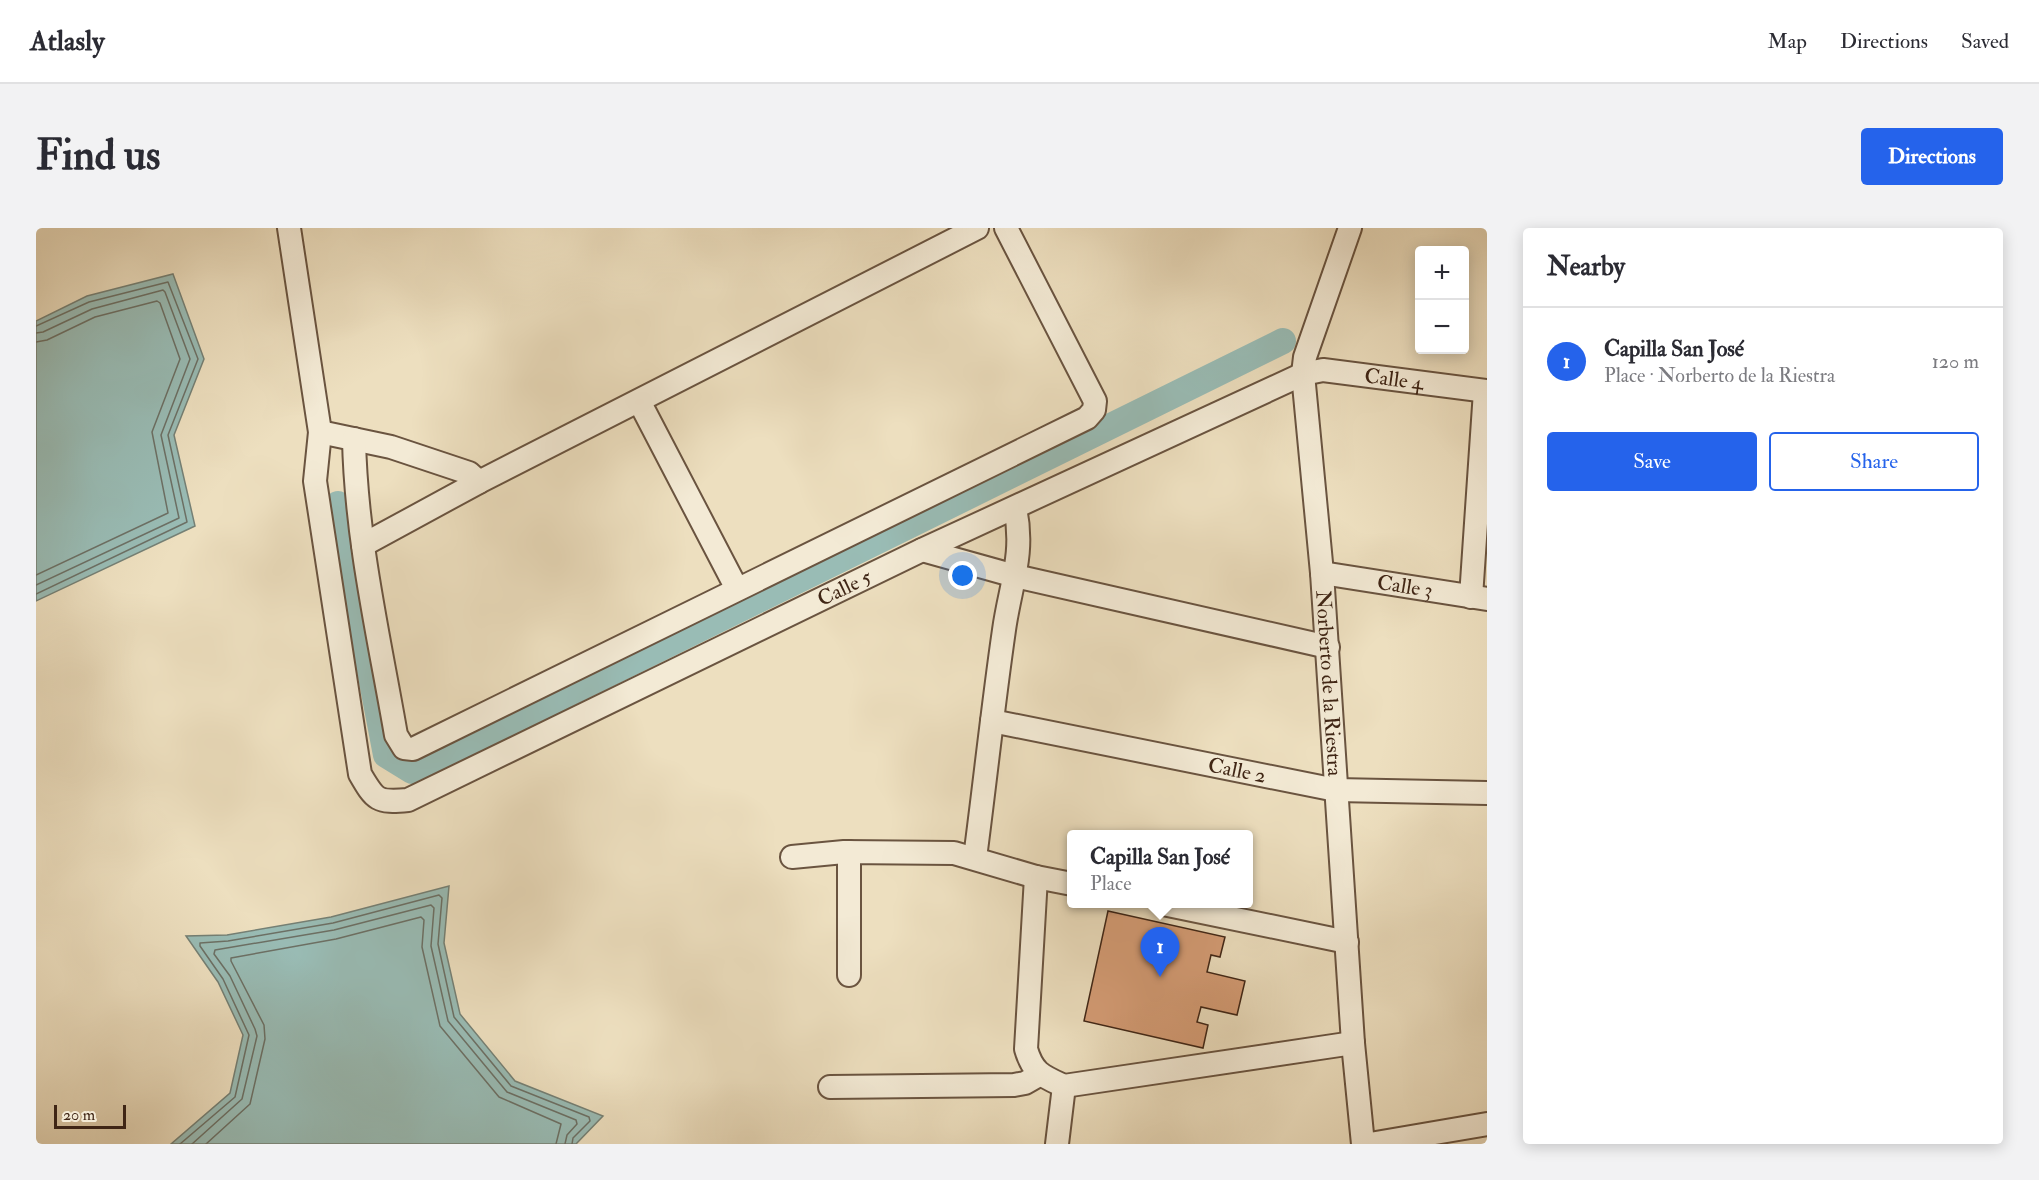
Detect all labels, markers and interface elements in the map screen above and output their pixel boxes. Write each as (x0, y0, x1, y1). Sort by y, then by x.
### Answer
text: Atlasly (30, 24, 104, 59)
text: Map (1767, 28, 1807, 55)
text: Directions (1840, 28, 1928, 55)
text: Saved (1961, 28, 2009, 55)
button: Directions (1861, 128, 2003, 185)
text: Find us (36, 130, 160, 182)
map controls (1415, 246, 1469, 354)
button: + (1415, 246, 1469, 300)
text: Nearby (1547, 251, 1625, 283)
button: − (1415, 300, 1469, 354)
text: Capilla San José (1604, 335, 1744, 363)
text: 1 (1563, 349, 1570, 374)
text: 120 m (1932, 349, 1979, 374)
street label: Calle 4 (1363, 362, 1427, 396)
text: Place · Norberto de la Riestra (1604, 363, 1835, 388)
button: Save (1547, 432, 1757, 491)
button: Share (1769, 432, 1979, 491)
your location (948, 561, 977, 590)
street label: Calle 5 (813, 563, 877, 612)
street label: Calle 3 (1375, 568, 1435, 604)
street label: Norberto de la Riestra (1310, 589, 1349, 777)
street label: Calle 2 (1206, 751, 1268, 789)
popup (1067, 830, 1253, 908)
text: Capilla San José (1090, 843, 1230, 871)
text: Place (1090, 871, 1132, 896)
pin: 1 (1140, 928, 1180, 977)
scale bar (54, 1102, 126, 1130)
text: 20 m (63, 1105, 95, 1125)

